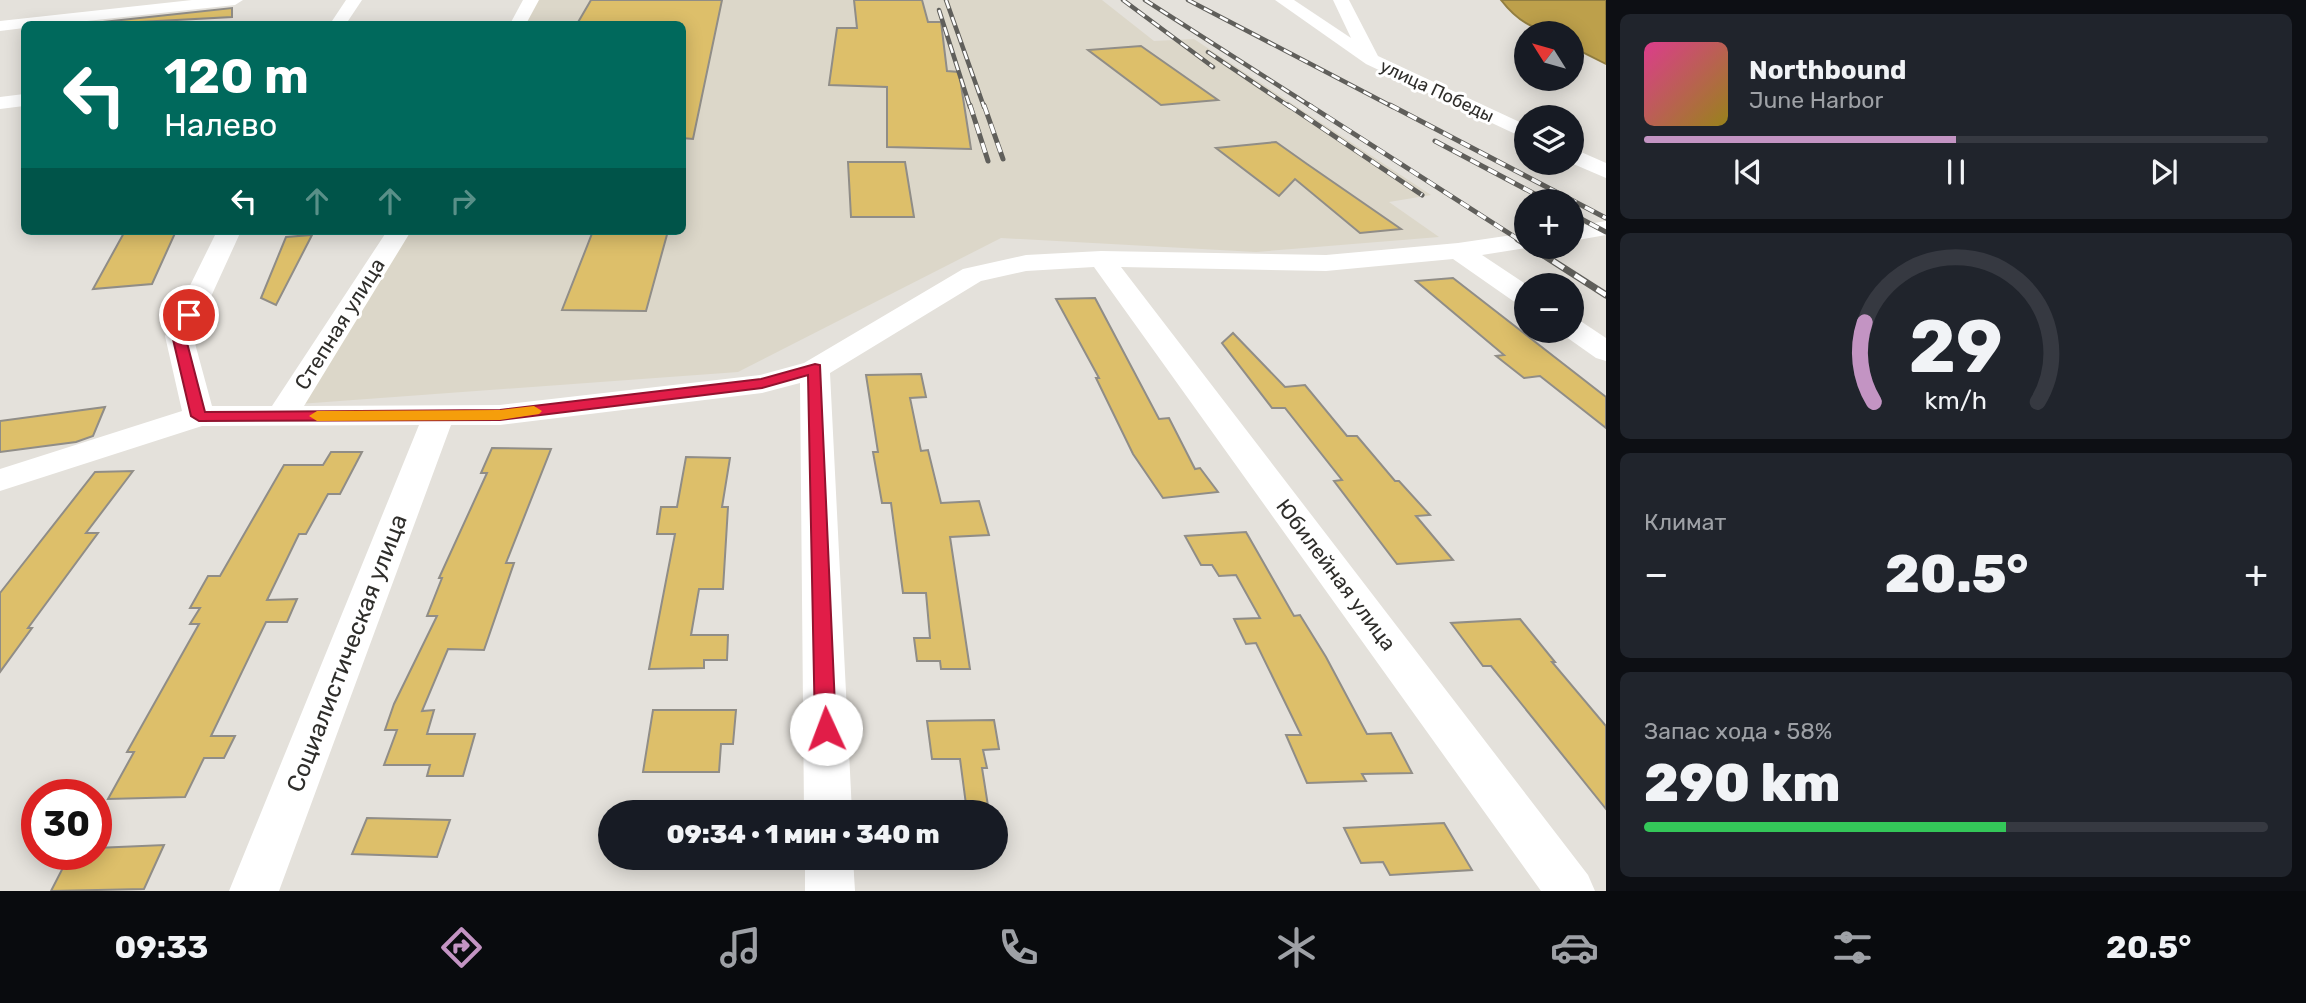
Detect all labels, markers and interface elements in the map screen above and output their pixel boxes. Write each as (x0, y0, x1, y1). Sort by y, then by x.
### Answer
north arrow (1514, 21, 1584, 91)
map controls (1514, 21, 1584, 343)
text: 120 m (164, 47, 309, 105)
icon: left (49, 49, 140, 140)
street label: улица Победы (1376, 55, 1498, 127)
text: Northbound (1749, 55, 1907, 86)
text: June Harbor (1749, 86, 1883, 114)
button: layers (1514, 105, 1584, 175)
text: Налево (164, 106, 277, 144)
icon: previous (1729, 153, 1767, 191)
icon: pause (1937, 153, 1975, 191)
icon: next (2145, 153, 2183, 191)
icon: left (225, 182, 263, 220)
icon: ahead (298, 182, 336, 220)
icon: ahead (371, 182, 409, 220)
icon: right (444, 182, 482, 220)
button: + (1514, 189, 1584, 259)
street label: Степная улица (289, 253, 390, 394)
button: − (1514, 273, 1584, 343)
pin (159, 285, 219, 345)
icon: arrive (170, 296, 208, 334)
text: 29 (1909, 304, 2003, 390)
text: km/h (1925, 386, 1987, 415)
street label: Юбилейная улица (1271, 494, 1401, 655)
text: Климат (1644, 508, 1726, 536)
street label: Социалистическая улица (281, 510, 413, 796)
text: 20.5° (1885, 543, 2028, 605)
text: − (1644, 551, 1669, 597)
text: + (2244, 551, 2268, 597)
position arrow (789, 692, 863, 766)
text: Запас хода · 58% (1644, 717, 1832, 745)
text: 290 km (1644, 752, 1841, 814)
speed limit sign: 30 (21, 779, 112, 870)
text: 09:34 · 1 мин · 340 m (666, 819, 940, 850)
icon: directions (437, 923, 486, 972)
icon: music (716, 923, 765, 972)
icon: phone (994, 923, 1043, 972)
icon: climate (1272, 923, 1321, 972)
icon: car (1550, 923, 1599, 972)
icon: filters (1828, 923, 1877, 972)
text: 09:33 (115, 928, 208, 966)
text: 20.5° (2106, 928, 2191, 966)

